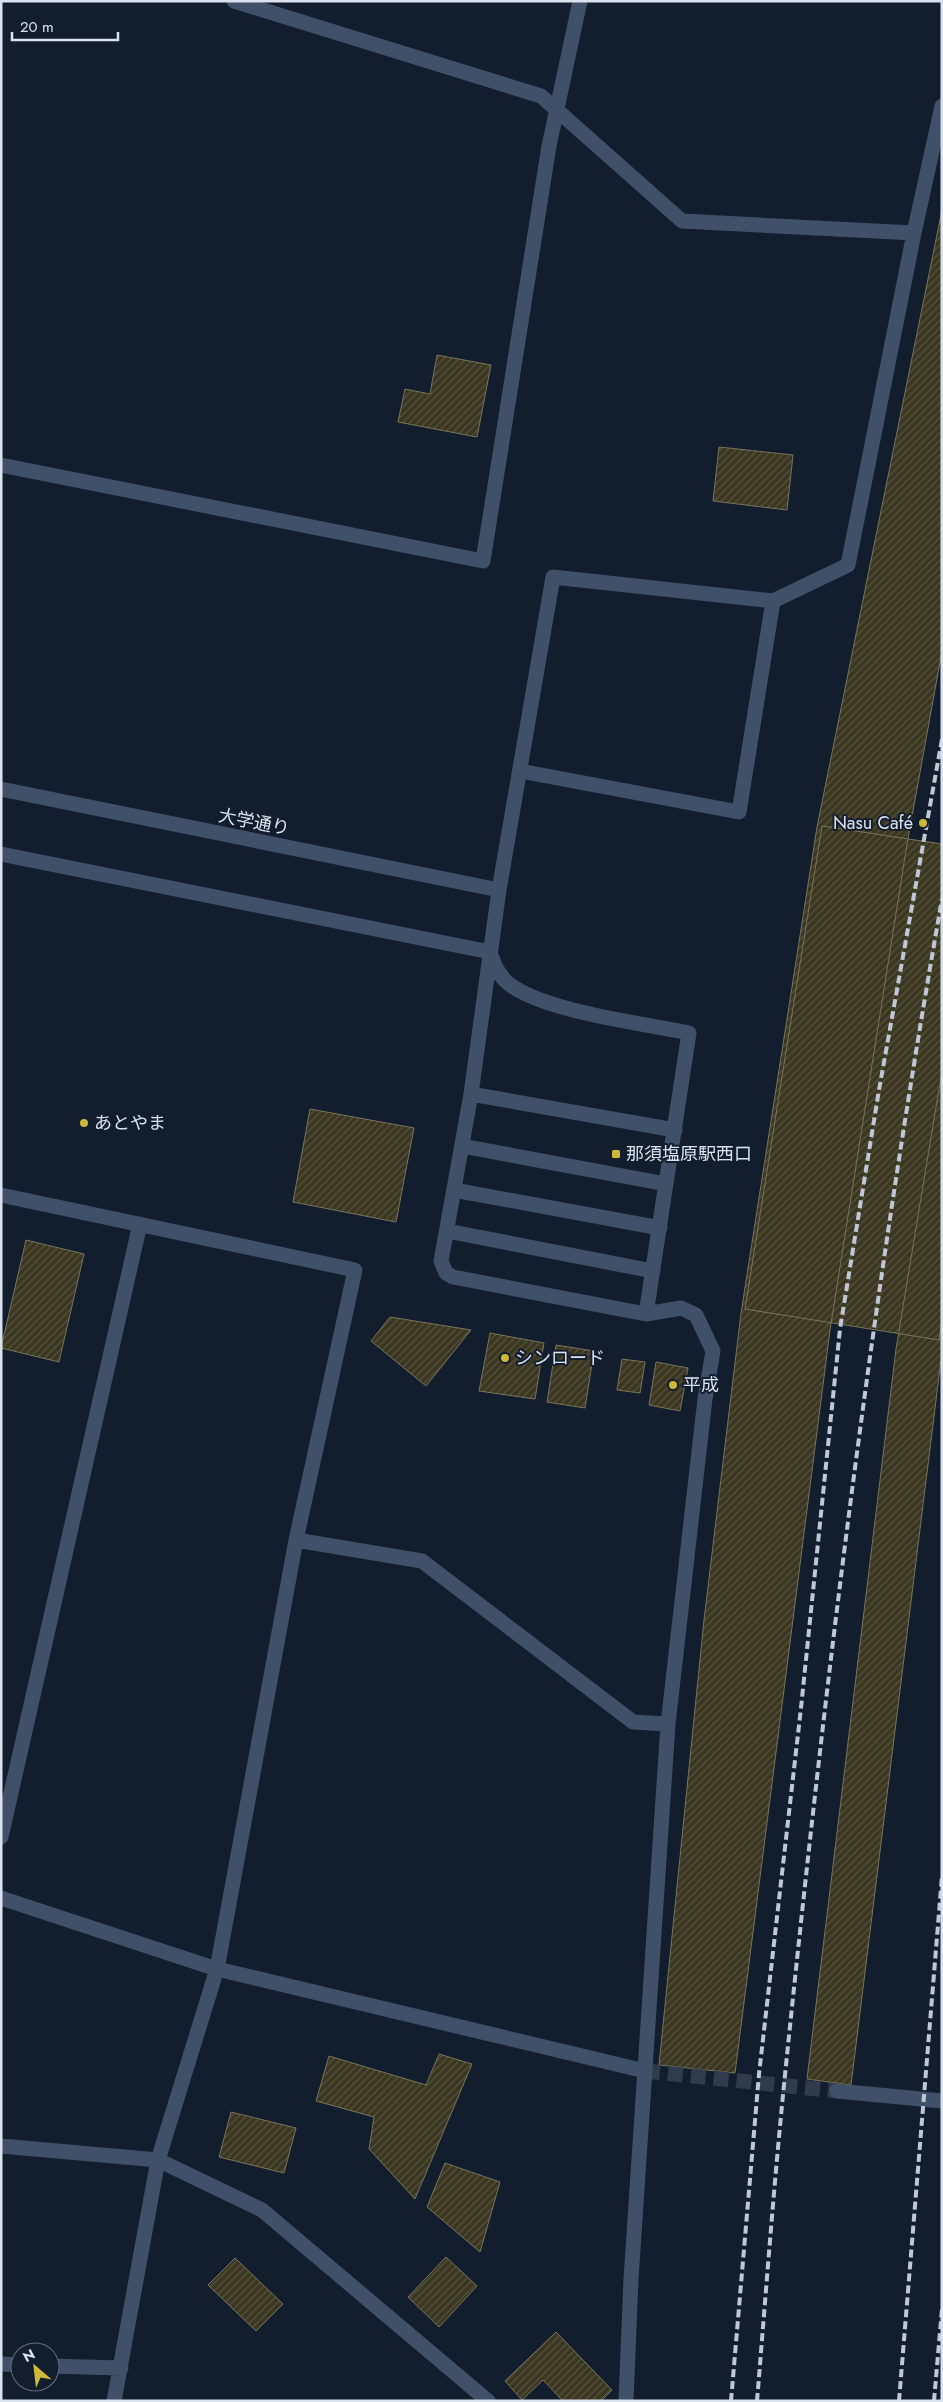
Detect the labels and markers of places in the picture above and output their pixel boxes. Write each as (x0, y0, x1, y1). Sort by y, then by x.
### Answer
place label: Nasu Café (833, 810, 913, 836)
marker: Nasu Café (917, 817, 929, 829)
place label: あとやま (94, 1110, 166, 1136)
marker: あとやま (78, 1117, 90, 1129)
place label: 那須塩原駅西口 (626, 1141, 752, 1167)
marker: 那須塩原駅西口 (610, 1148, 622, 1160)
place label: シンロード (515, 1345, 605, 1371)
marker: シンロード (499, 1352, 511, 1364)
place label: 平成 (683, 1372, 719, 1398)
marker: 平成 (667, 1379, 679, 1391)

